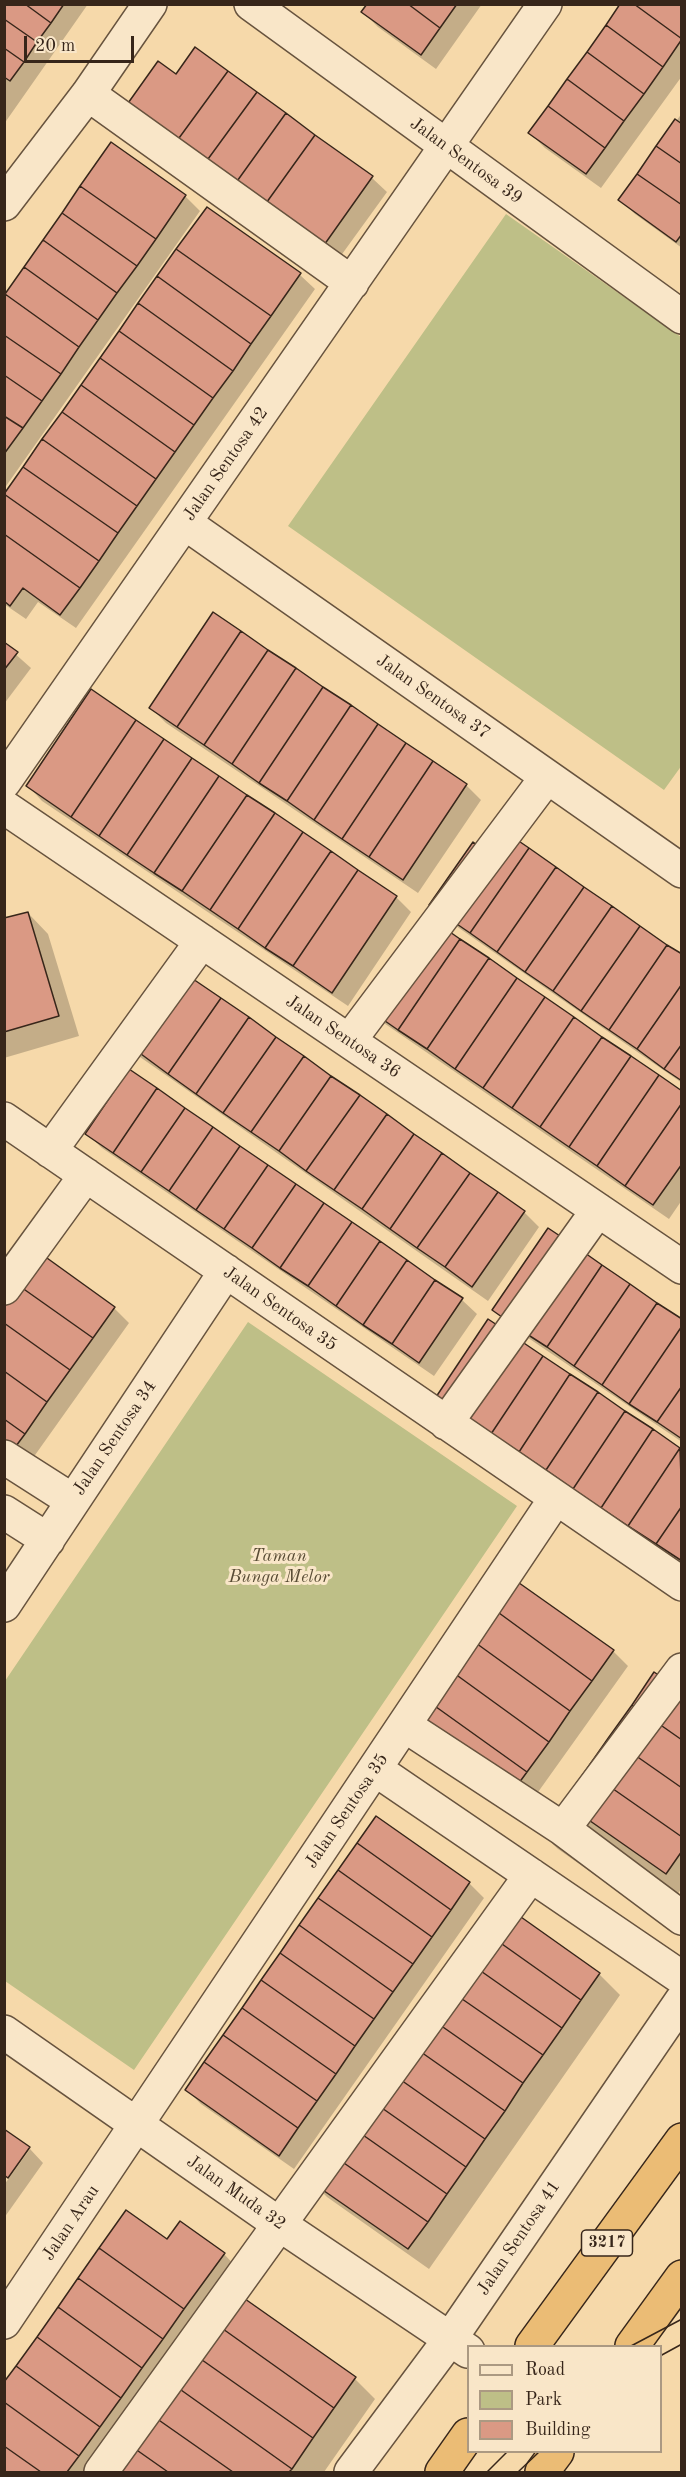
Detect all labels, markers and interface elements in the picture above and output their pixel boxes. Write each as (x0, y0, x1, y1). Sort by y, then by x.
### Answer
scale bar (27, 24, 136, 62)
text: 20 m (35, 37, 75, 55)
street label: Jalan Sentosa 39 (405, 113, 527, 209)
street label: Jalan Sentosa 42 (179, 403, 273, 525)
street label: Jalan Sentosa 37 (372, 650, 494, 744)
street label: Jalan Sentosa 36 (281, 991, 405, 1083)
street label: Jalan Sentosa 35 (219, 1262, 341, 1356)
street label: Jalan Sentosa 34 (69, 1376, 161, 1500)
park label: Taman Bunga Melor (228, 1545, 330, 1588)
street label: Jalan Sentosa 35 (301, 1749, 393, 1873)
street label: Jalan Muda 32 (182, 2151, 290, 2235)
street label: Jalan Sentosa 41 (473, 2176, 565, 2300)
street label: Jalan Arau (38, 2181, 104, 2265)
road number: 3217 (582, 2230, 632, 2256)
legend (467, 2345, 662, 2453)
text: Road (525, 2361, 565, 2379)
text: Park (525, 2391, 562, 2409)
text: Building (525, 2421, 590, 2439)

